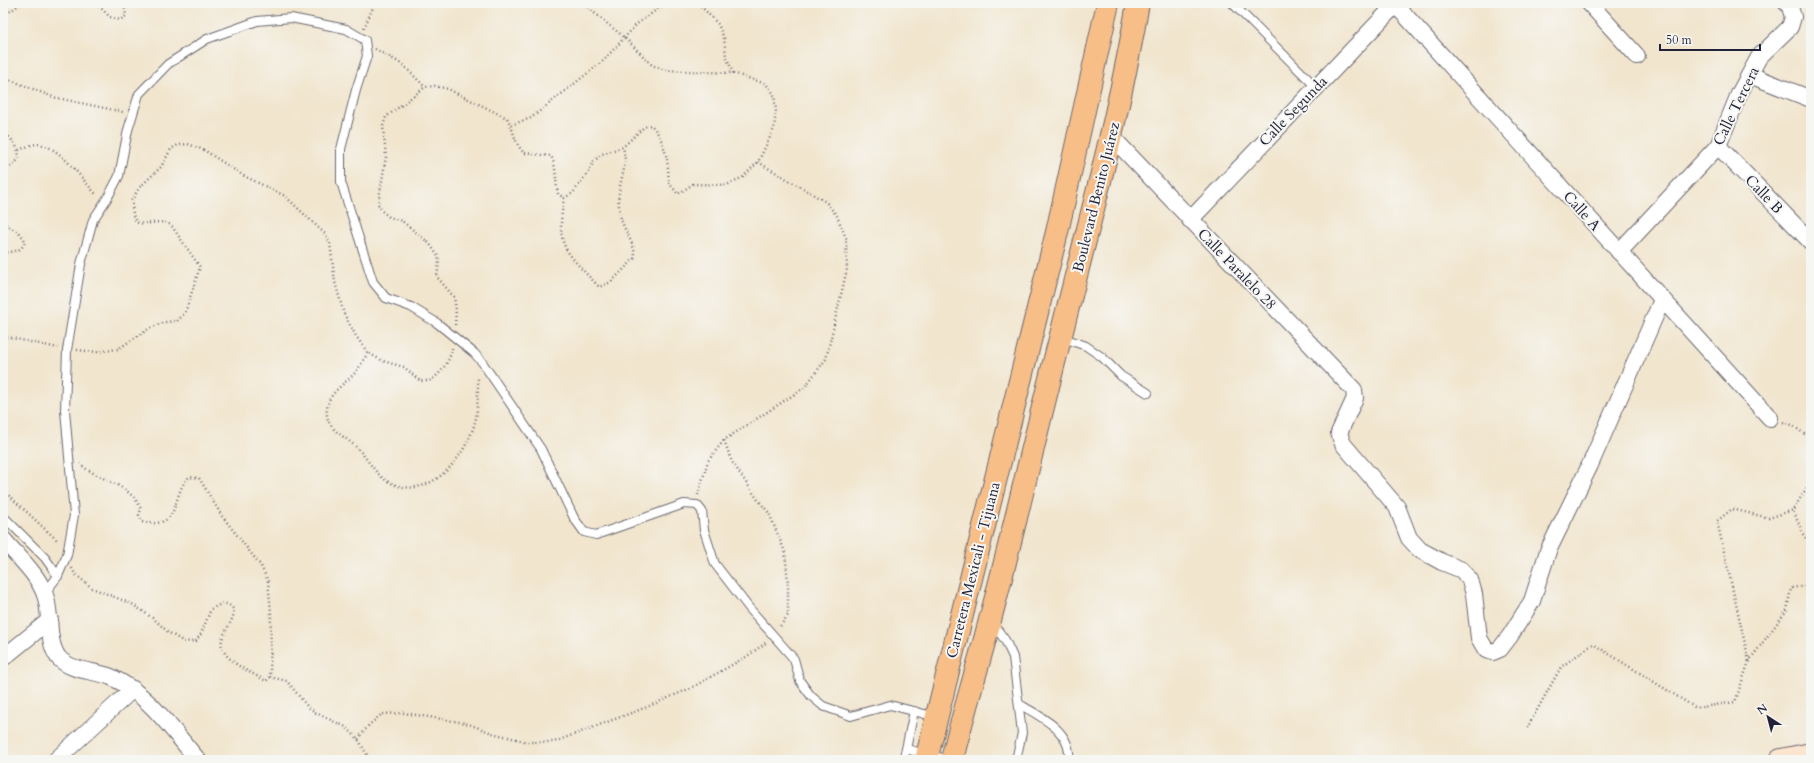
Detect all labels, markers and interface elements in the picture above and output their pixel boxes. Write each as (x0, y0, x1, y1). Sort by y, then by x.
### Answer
scale bar (1660, 26, 1760, 52)
text: 50 m (1666, 32, 1693, 48)
street label: Calle Tercera (1708, 63, 1764, 149)
street label: Calle Segunda (1254, 71, 1332, 150)
street label: Boulevard Benito Juárez (1068, 120, 1124, 274)
street label: Calle B (1741, 170, 1787, 218)
street label: Calle A (1559, 187, 1605, 235)
street label: Calle Paralelo 28 (1193, 224, 1281, 314)
street label: Carretera Mexicali - Tijuana (941, 479, 1005, 660)
north arrow (1748, 697, 1788, 737)
text: N (1754, 700, 1771, 718)

